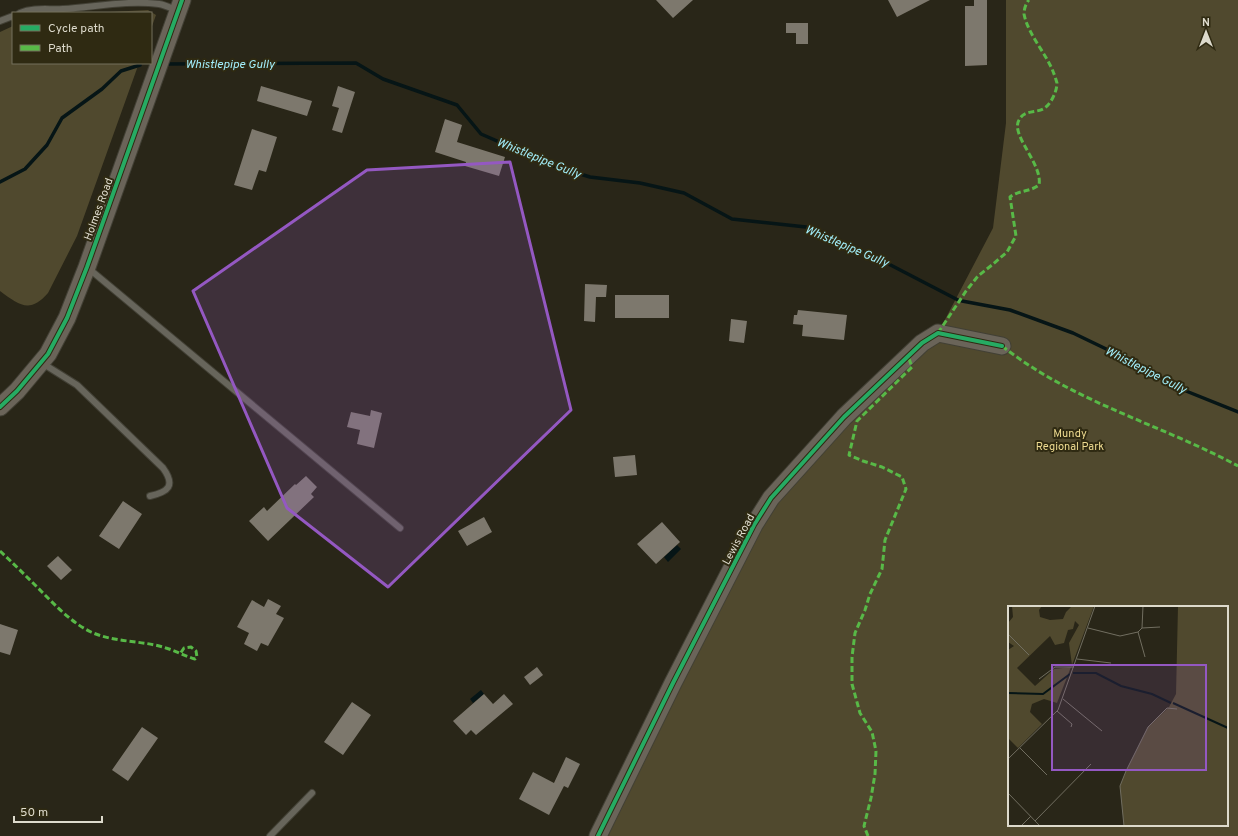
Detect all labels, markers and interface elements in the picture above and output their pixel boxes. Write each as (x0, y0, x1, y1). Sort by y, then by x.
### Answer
legend (12, 12, 152, 64)
north arrow (1186, 12, 1226, 52)
text: N (1202, 16, 1210, 30)
text: Cycle path (48, 21, 105, 37)
text: Path (48, 41, 73, 57)
water label: Whistlepipe Gully (185, 57, 276, 73)
water label: Whistlepipe Gully (494, 135, 584, 183)
street label: Holmes Road (81, 176, 117, 242)
water label: Whistlepipe Gully (802, 222, 892, 272)
water label: Whistlepipe Gully (1102, 343, 1190, 399)
park label: Mundy Regional Park (1036, 427, 1104, 454)
street label: Lewis Road (720, 512, 758, 567)
inset map (1008, 606, 1228, 826)
scale bar (14, 798, 102, 824)
text: 50 m (20, 805, 48, 821)

